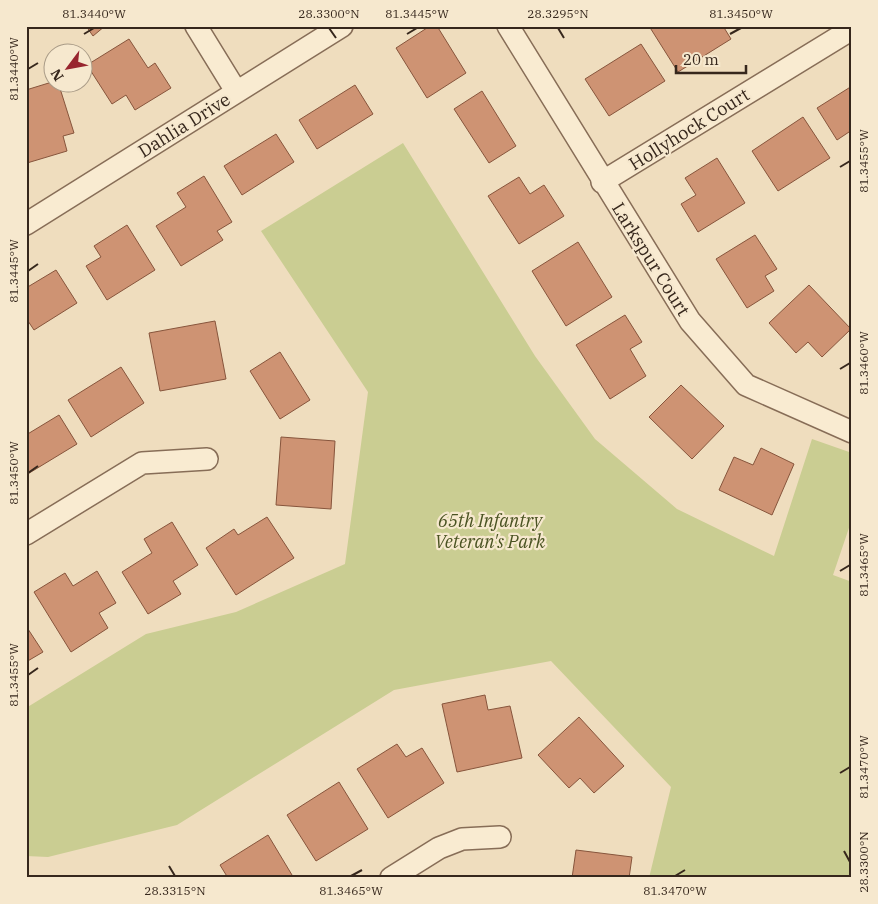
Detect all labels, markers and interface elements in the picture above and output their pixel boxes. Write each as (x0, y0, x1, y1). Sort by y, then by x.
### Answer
text: 81.3440°W (62, 6, 126, 21)
text: 28.3300°N (298, 6, 360, 21)
text: 81.3445°W (385, 6, 449, 21)
text: 28.3295°N (527, 6, 589, 21)
text: 81.3450°W (709, 6, 773, 21)
text: 81.3440°W (6, 37, 21, 101)
north arrow (42, 42, 92, 92)
scale bar (676, 42, 746, 74)
text: 20 m (683, 50, 719, 69)
text: N (46, 65, 68, 84)
street label: Hollyhock Court (625, 83, 753, 175)
street label: Dahlia Drive (134, 88, 234, 162)
text: 81.3455°W (856, 129, 871, 193)
street label: Larkspur Court (607, 198, 695, 320)
text: 81.3445°W (6, 239, 21, 303)
text: 81.3460°W (856, 331, 871, 395)
text: 81.3450°W (6, 441, 21, 505)
park label: 65th Infantry Veteran's Park (435, 509, 546, 553)
text: 81.3465°W (856, 533, 871, 597)
text: 81.3455°W (6, 643, 21, 707)
text: 81.3470°W (856, 735, 871, 799)
text: 28.3300°N (856, 831, 871, 893)
text: 28.3315°N (144, 883, 206, 898)
text: 81.3465°W (319, 883, 383, 898)
text: 81.3470°W (643, 883, 707, 898)

